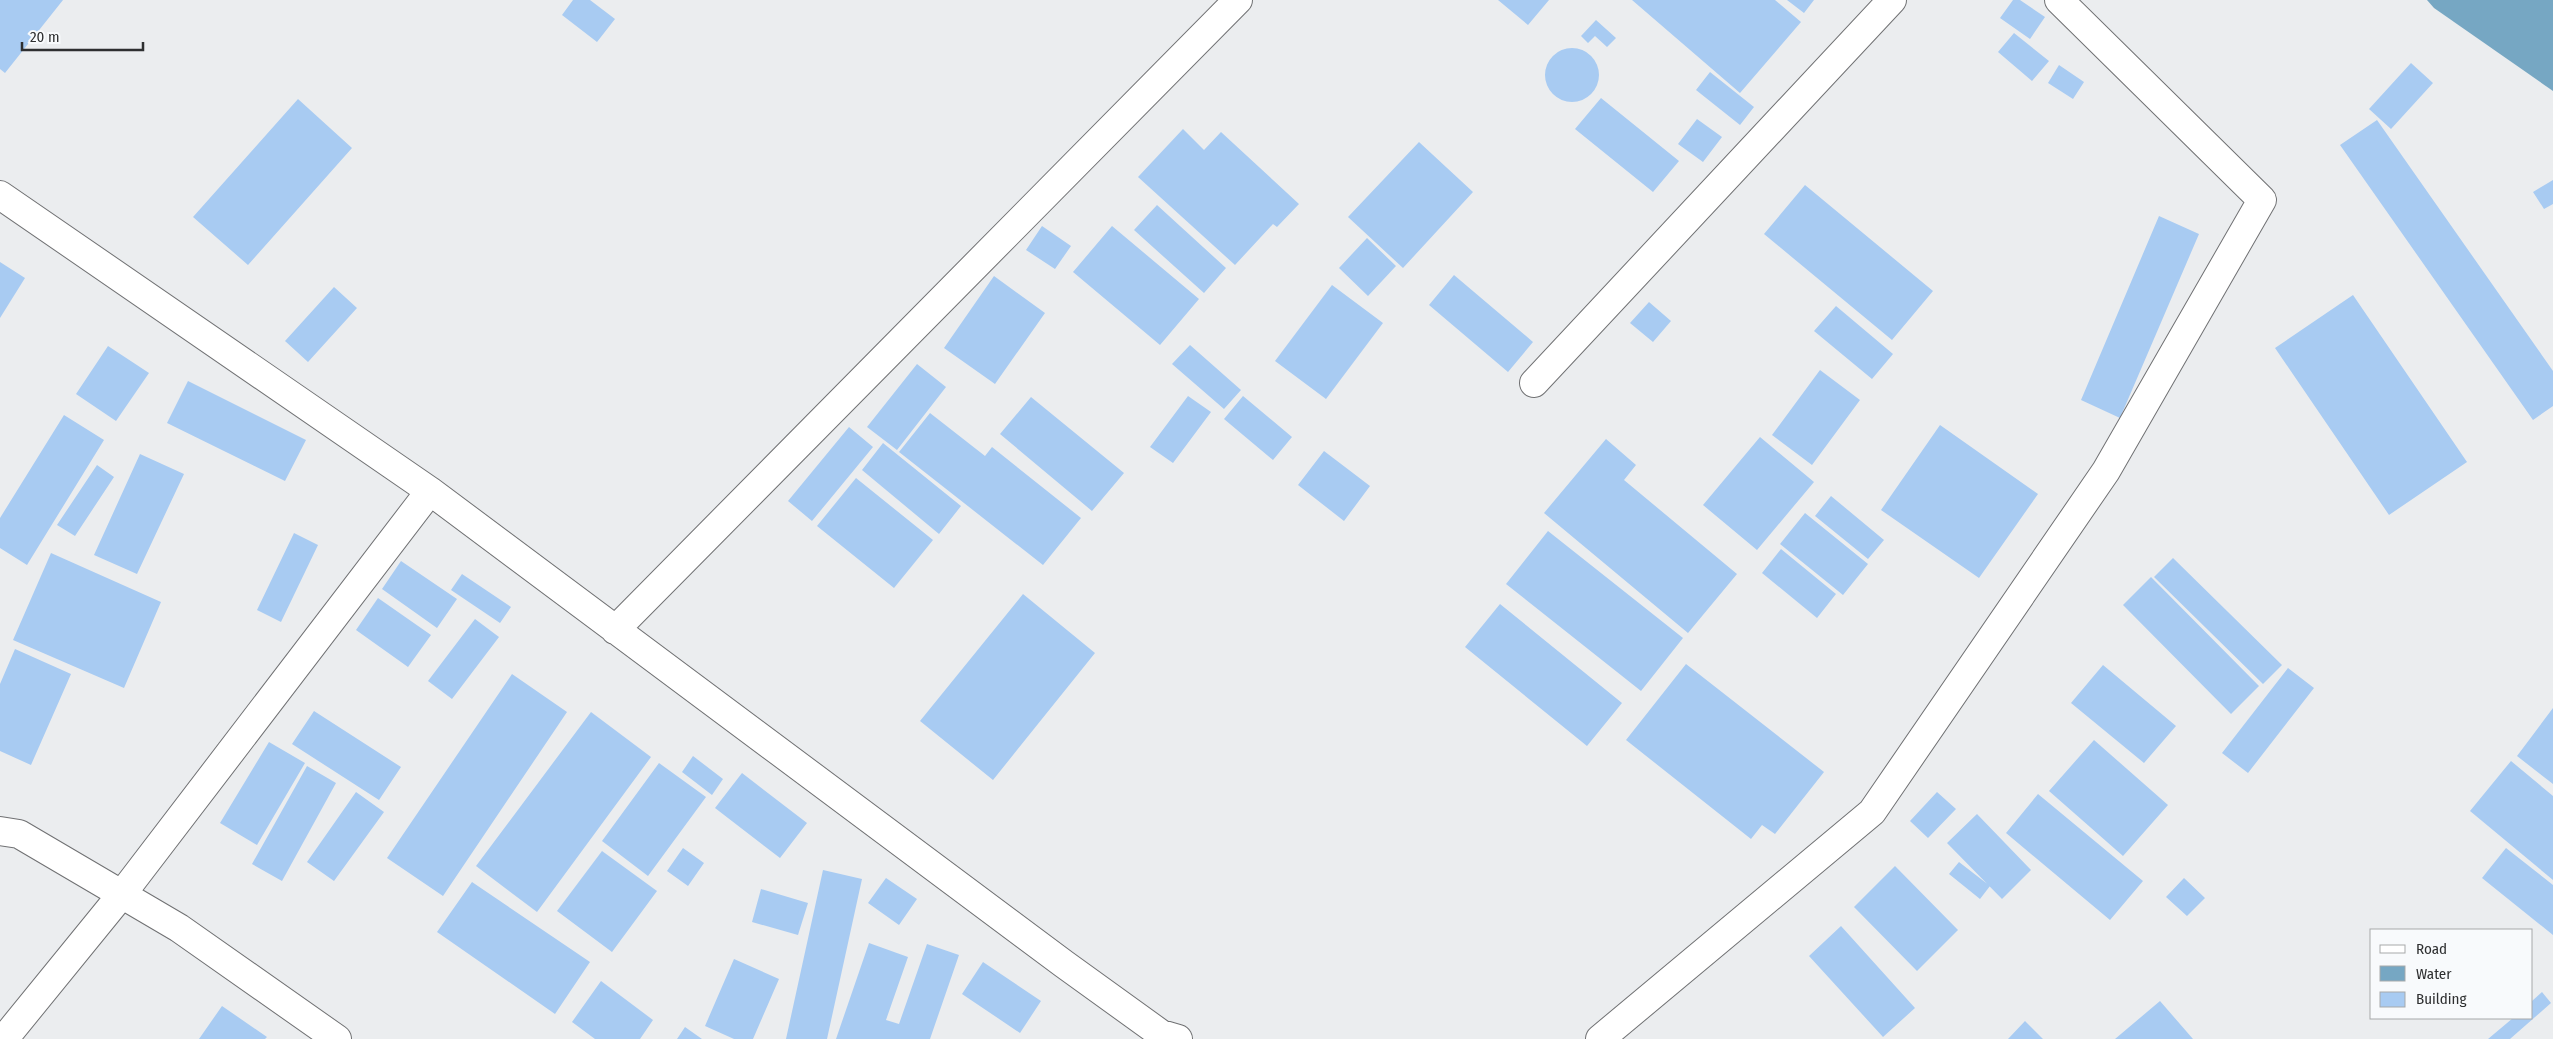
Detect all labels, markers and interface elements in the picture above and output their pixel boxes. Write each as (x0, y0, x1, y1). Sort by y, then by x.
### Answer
scale bar (22, 20, 144, 52)
text: 20 m (30, 28, 60, 46)
legend (2370, 929, 2533, 1019)
text: Road (2416, 940, 2447, 958)
text: Water (2416, 965, 2452, 983)
text: Building (2416, 990, 2467, 1008)

